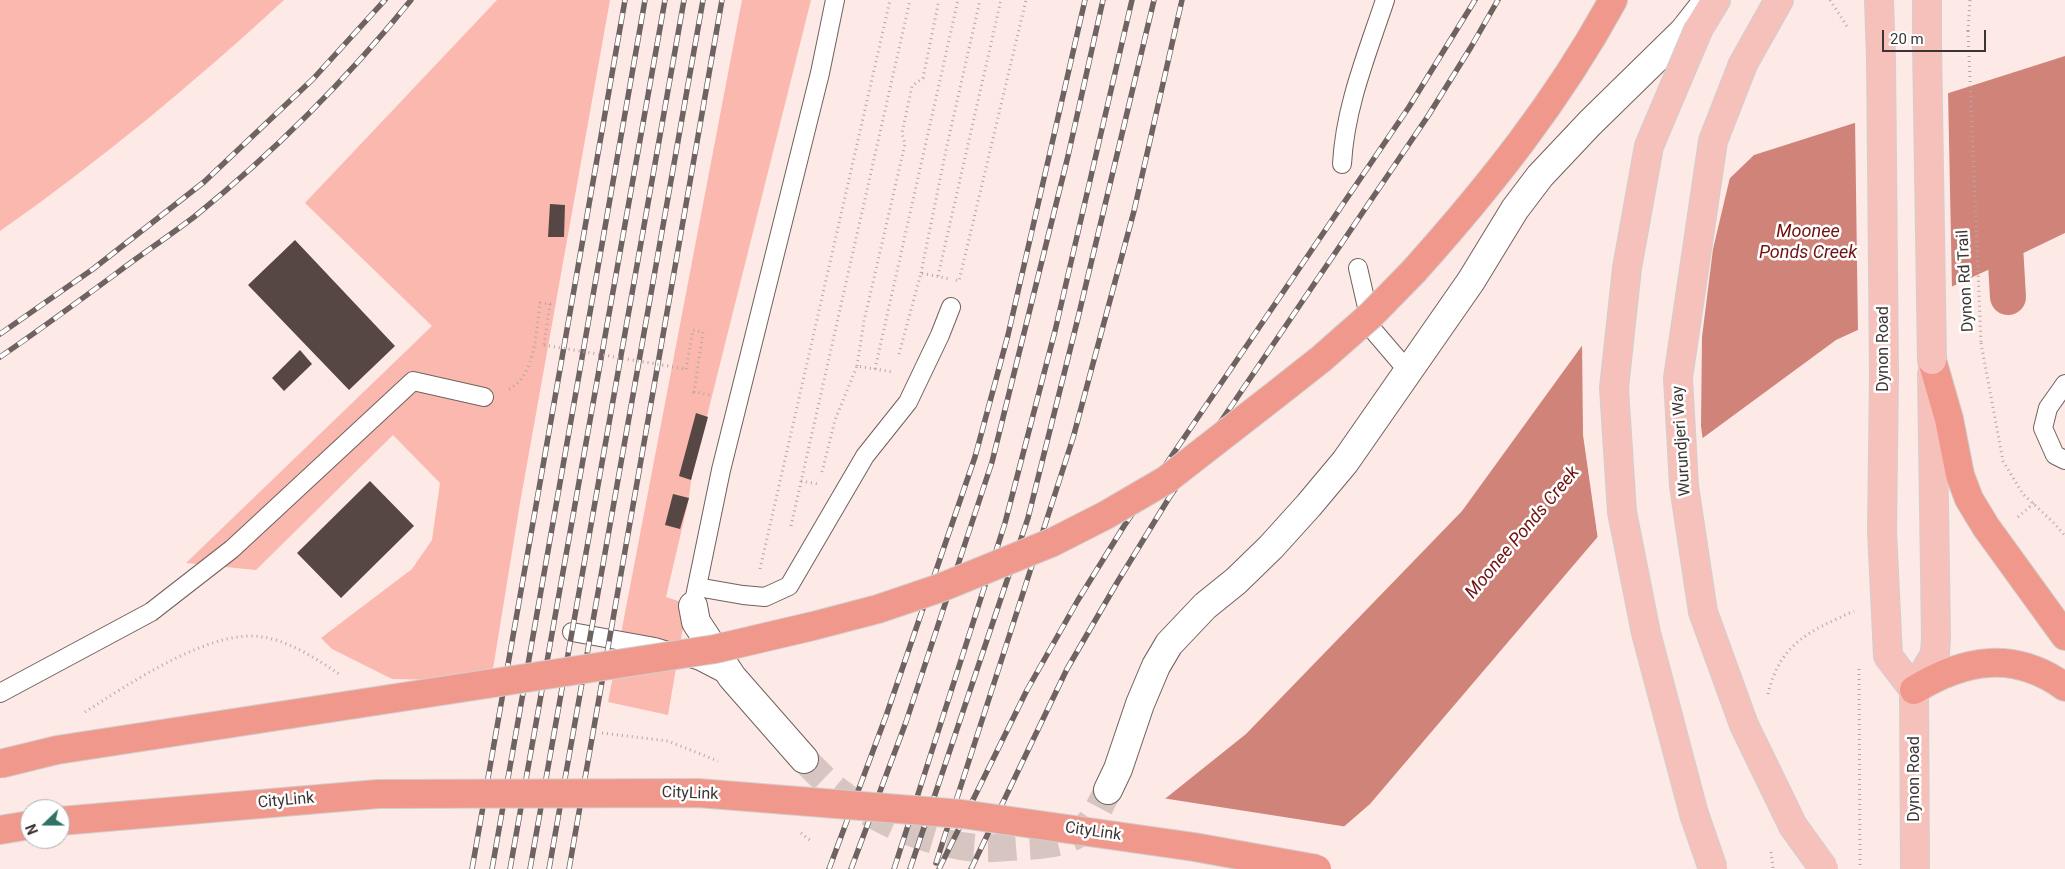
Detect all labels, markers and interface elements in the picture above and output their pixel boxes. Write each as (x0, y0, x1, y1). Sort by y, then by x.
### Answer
scale bar (1885, 20, 1989, 52)
text: 20 m (1890, 30, 1924, 48)
water label: Moonee Ponds Creek (1759, 221, 1857, 264)
street label: Dynon Rd Trail (1954, 229, 1978, 333)
street label: Dynon Road (1874, 306, 1894, 392)
street label: Wurundjeri Way (1669, 385, 1695, 497)
water label: Moonee Ponds Creek (1461, 462, 1585, 604)
street label: Dynon Road (1905, 736, 1925, 822)
street label: CityLink (661, 783, 719, 805)
street label: CityLink (257, 789, 315, 813)
north arrow (20, 799, 70, 849)
street label: CityLink (1064, 819, 1122, 845)
text: N (23, 822, 41, 837)

